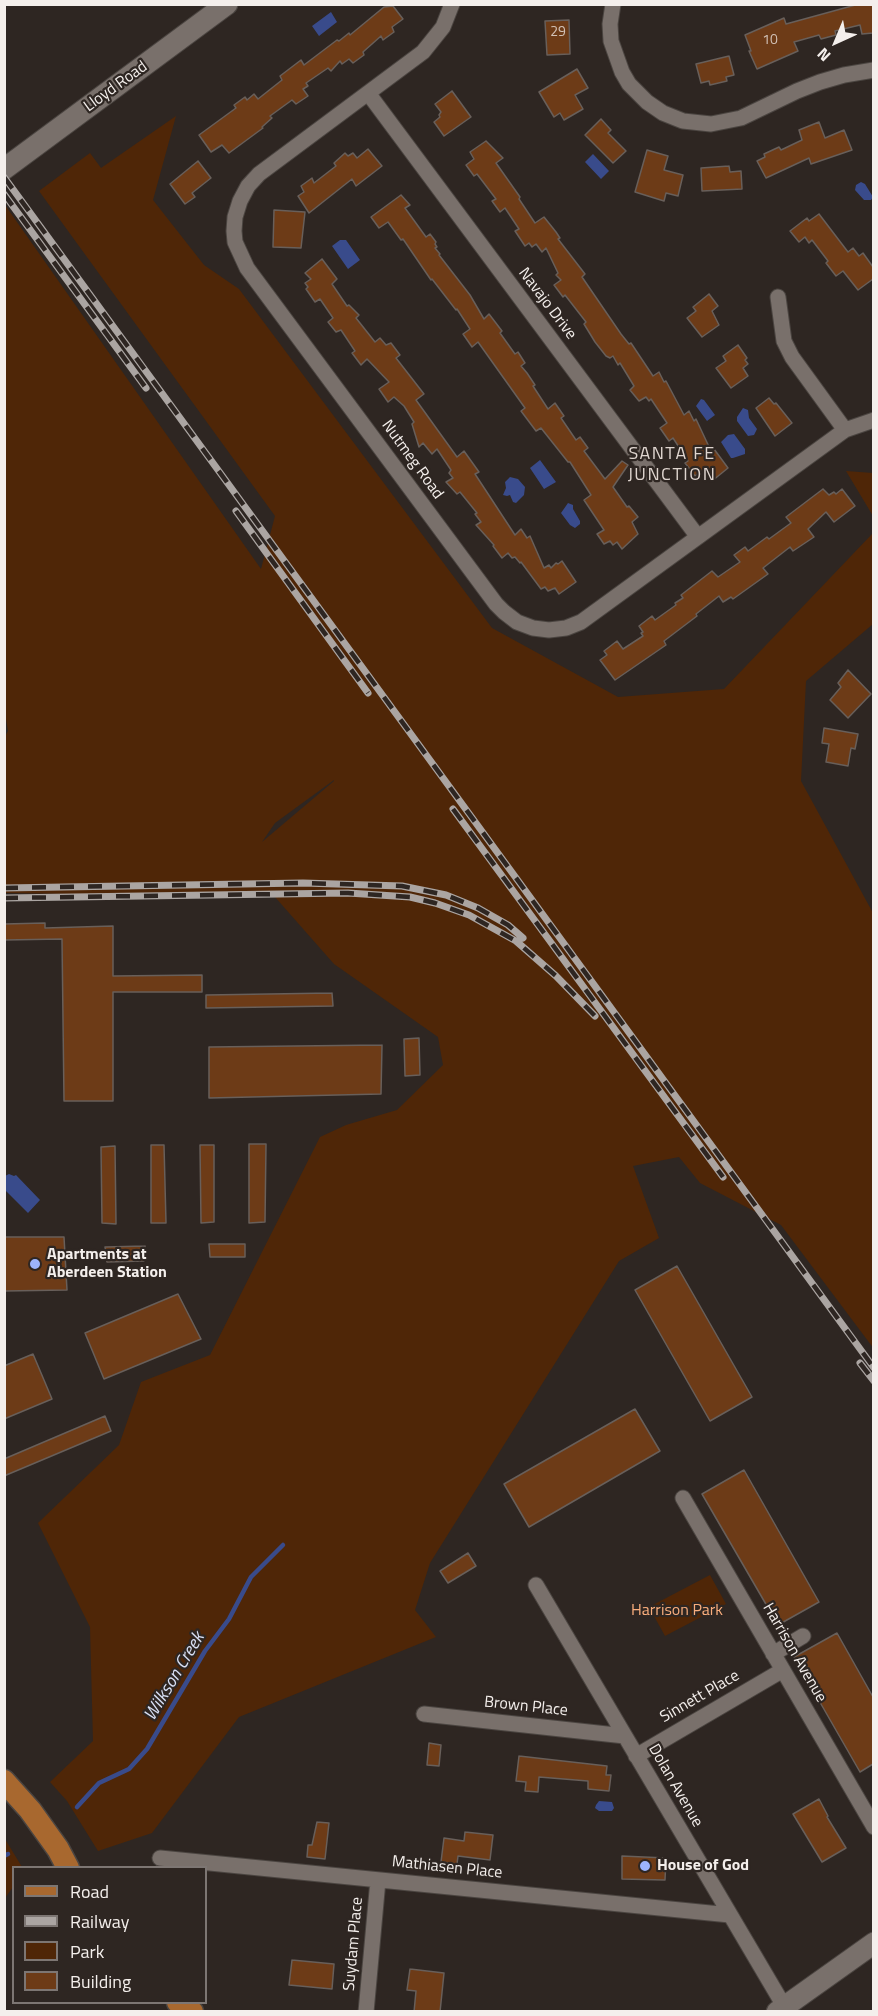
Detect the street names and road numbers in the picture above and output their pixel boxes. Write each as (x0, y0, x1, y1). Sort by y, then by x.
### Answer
street label: Lloyd Road (80, 58, 152, 116)
street label: Navajo Drive (514, 264, 580, 344)
street label: Nutmeg Road (377, 417, 447, 503)
street label: Harrison Avenue (758, 1600, 830, 1706)
street label: Sinnett Place (657, 1667, 743, 1727)
street label: Brown Place (483, 1693, 569, 1721)
street label: Dolan Avenue (644, 1741, 706, 1831)
street label: Mathiasen Place (391, 1853, 503, 1883)
street label: Suydam Place (340, 1896, 368, 1992)

